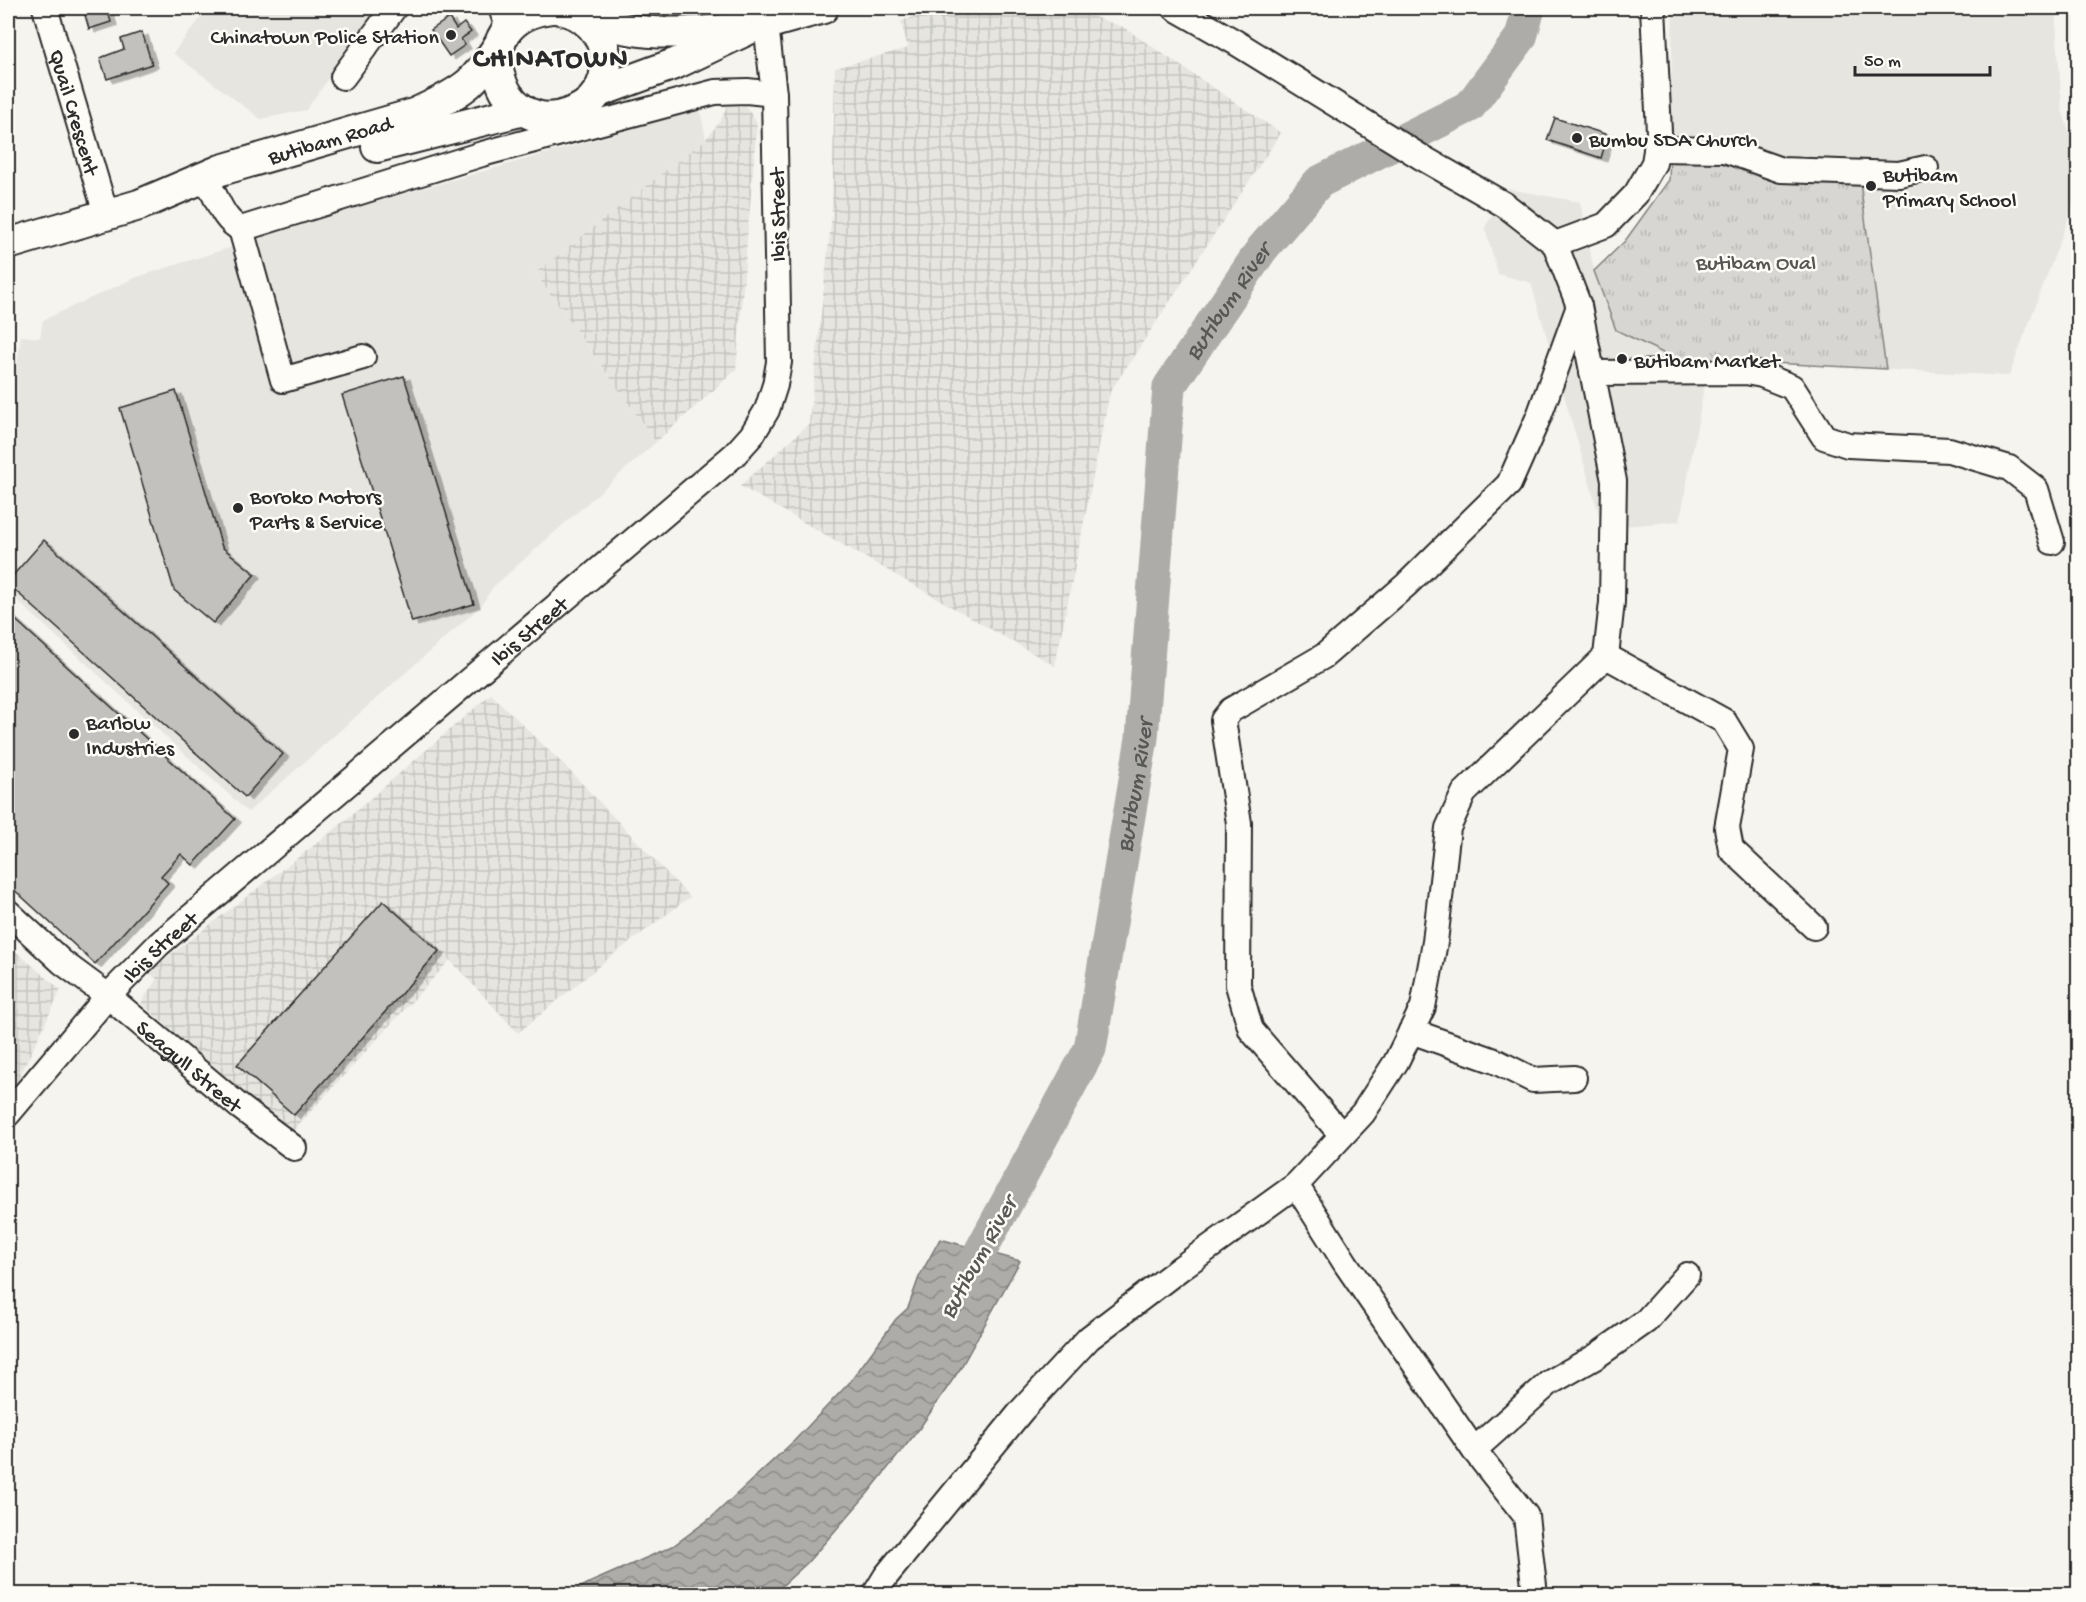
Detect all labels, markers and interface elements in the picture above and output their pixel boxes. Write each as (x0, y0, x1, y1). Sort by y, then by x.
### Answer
place label: Chinatown Police Station (210, 26, 440, 52)
marker: Chinatown Police Station (444, 28, 458, 42)
scale bar (1855, 39, 1990, 77)
district label: CHINATOWN (473, 44, 629, 77)
street label: Quail Crescent (41, 47, 103, 180)
text: 50 m (1864, 52, 1901, 73)
street label: Butibam Road (265, 111, 398, 173)
place label: Bumbu SDA Church (1588, 129, 1757, 155)
marker: Bumbu SDA Church (1570, 131, 1584, 145)
place label: Butibam Primary School (1882, 164, 2017, 215)
street label: Ibis Street (766, 166, 794, 262)
marker: Butibam Primary School (1864, 179, 1878, 193)
water label: Butibum River (1180, 235, 1282, 367)
park label: Butibam Oval (1695, 252, 1816, 278)
place label: Butibam Market (1633, 350, 1781, 376)
marker: Butibam Market (1615, 352, 1629, 366)
place label: Boroko Motors Parts & Service (249, 486, 383, 537)
marker: Boroko Motors Parts & Service (231, 501, 245, 515)
street label: Ibis Street (487, 592, 576, 673)
place label: Barlow Industries (85, 712, 175, 763)
water label: Butibum River (1112, 714, 1162, 855)
marker: Barlow Industries (67, 727, 81, 741)
street label: Ibis Street (119, 906, 206, 990)
street label: Seagull Street (129, 1016, 247, 1121)
water label: Butibum River (935, 1189, 1028, 1325)

